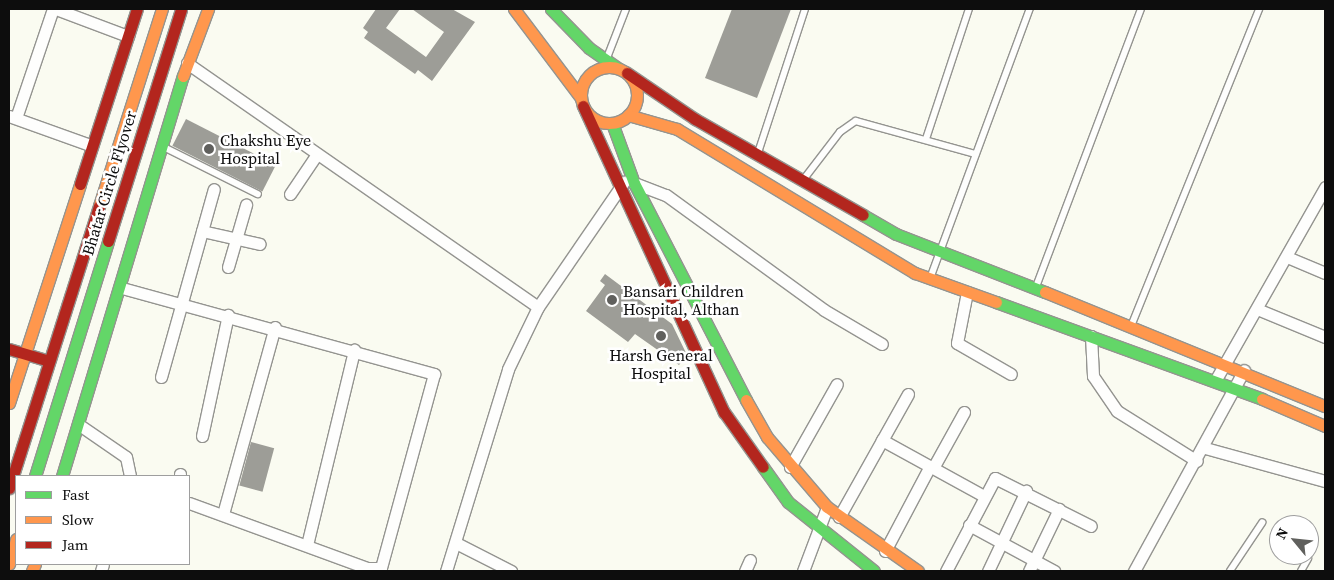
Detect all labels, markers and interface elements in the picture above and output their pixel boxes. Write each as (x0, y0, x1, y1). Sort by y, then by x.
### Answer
street label: Bhatar Circle Flyover (78, 108, 140, 258)
place label: Chakshu Eye Hospital (220, 130, 311, 168)
marker: Chakshu Eye Hospital (202, 142, 216, 156)
place label: Bansari Children Hospital, Althan (623, 281, 744, 319)
marker: Bansari Children Hospital, Althan (605, 293, 619, 307)
marker: Harsh General Hospital (654, 329, 668, 343)
place label: Harsh General Hospital (609, 345, 713, 383)
legend (15, 475, 190, 565)
text: Fast (62, 484, 89, 505)
text: Slow (62, 509, 94, 530)
north arrow (1269, 515, 1319, 565)
text: N (1270, 524, 1293, 543)
text: Jam (62, 534, 88, 555)

